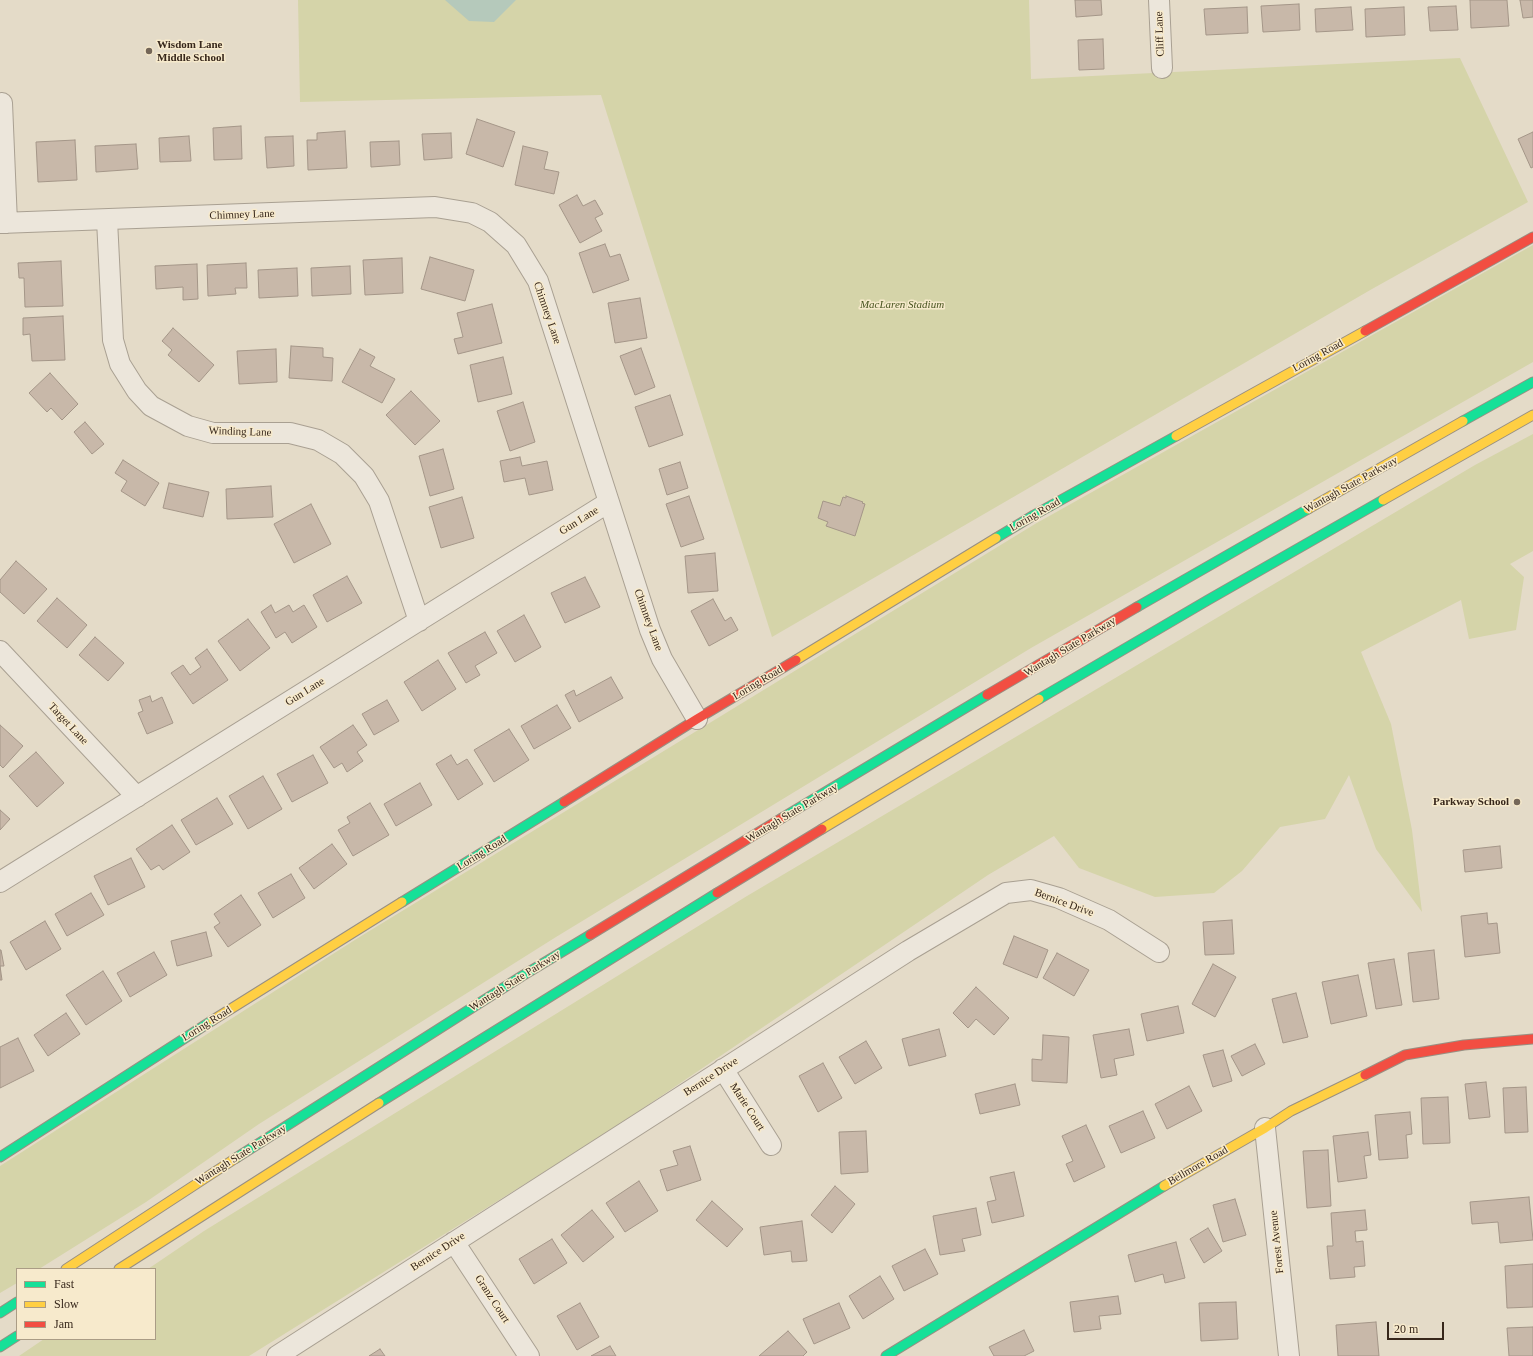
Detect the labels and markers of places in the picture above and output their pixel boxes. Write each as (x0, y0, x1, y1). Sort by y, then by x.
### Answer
place label: Wisdom Lane Middle School (157, 38, 225, 64)
marker: Wisdom Lane Middle School (144, 46, 154, 56)
place label: Parkway School (1433, 795, 1509, 809)
marker: Parkway School (1512, 797, 1522, 807)

